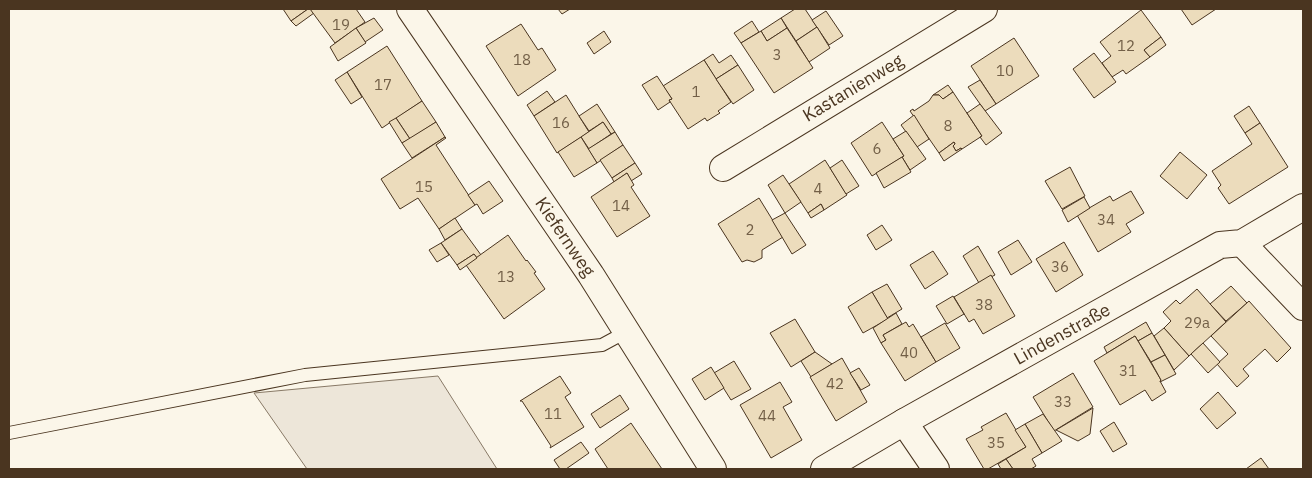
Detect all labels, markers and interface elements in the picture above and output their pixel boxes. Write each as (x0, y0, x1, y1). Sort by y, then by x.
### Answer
house number: 19 (332, 15, 350, 34)
house number: 12 (1117, 36, 1135, 55)
house number: 3 (772, 45, 782, 64)
street label: Kastanienweg (798, 48, 908, 127)
house number: 18 (513, 50, 531, 69)
house number: 10 (996, 61, 1014, 80)
house number: 17 (374, 75, 392, 94)
house number: 1 (691, 82, 701, 101)
house number: 16 (552, 113, 570, 132)
house number: 8 (943, 116, 953, 135)
house number: 6 (872, 139, 882, 158)
house number: 15 (415, 177, 433, 196)
house number: 4 (813, 179, 823, 198)
street label: Kiefernweg (530, 192, 601, 281)
house number: 14 (612, 196, 630, 215)
house number: 34 (1097, 210, 1115, 229)
house number: 2 (745, 220, 755, 239)
house number: 36 (1051, 257, 1069, 276)
house number: 13 (497, 267, 515, 286)
house number: 38 (975, 295, 993, 314)
street label: Lindenstraße (1009, 298, 1114, 370)
house number: 29a (1184, 313, 1210, 332)
house number: 40 (900, 343, 918, 362)
house number: 31 (1119, 361, 1137, 380)
house number: 42 (826, 374, 844, 393)
house number: 33 (1054, 392, 1072, 411)
house number: 11 (544, 404, 562, 423)
house number: 44 (758, 406, 776, 425)
house number: 35 (987, 433, 1005, 452)

